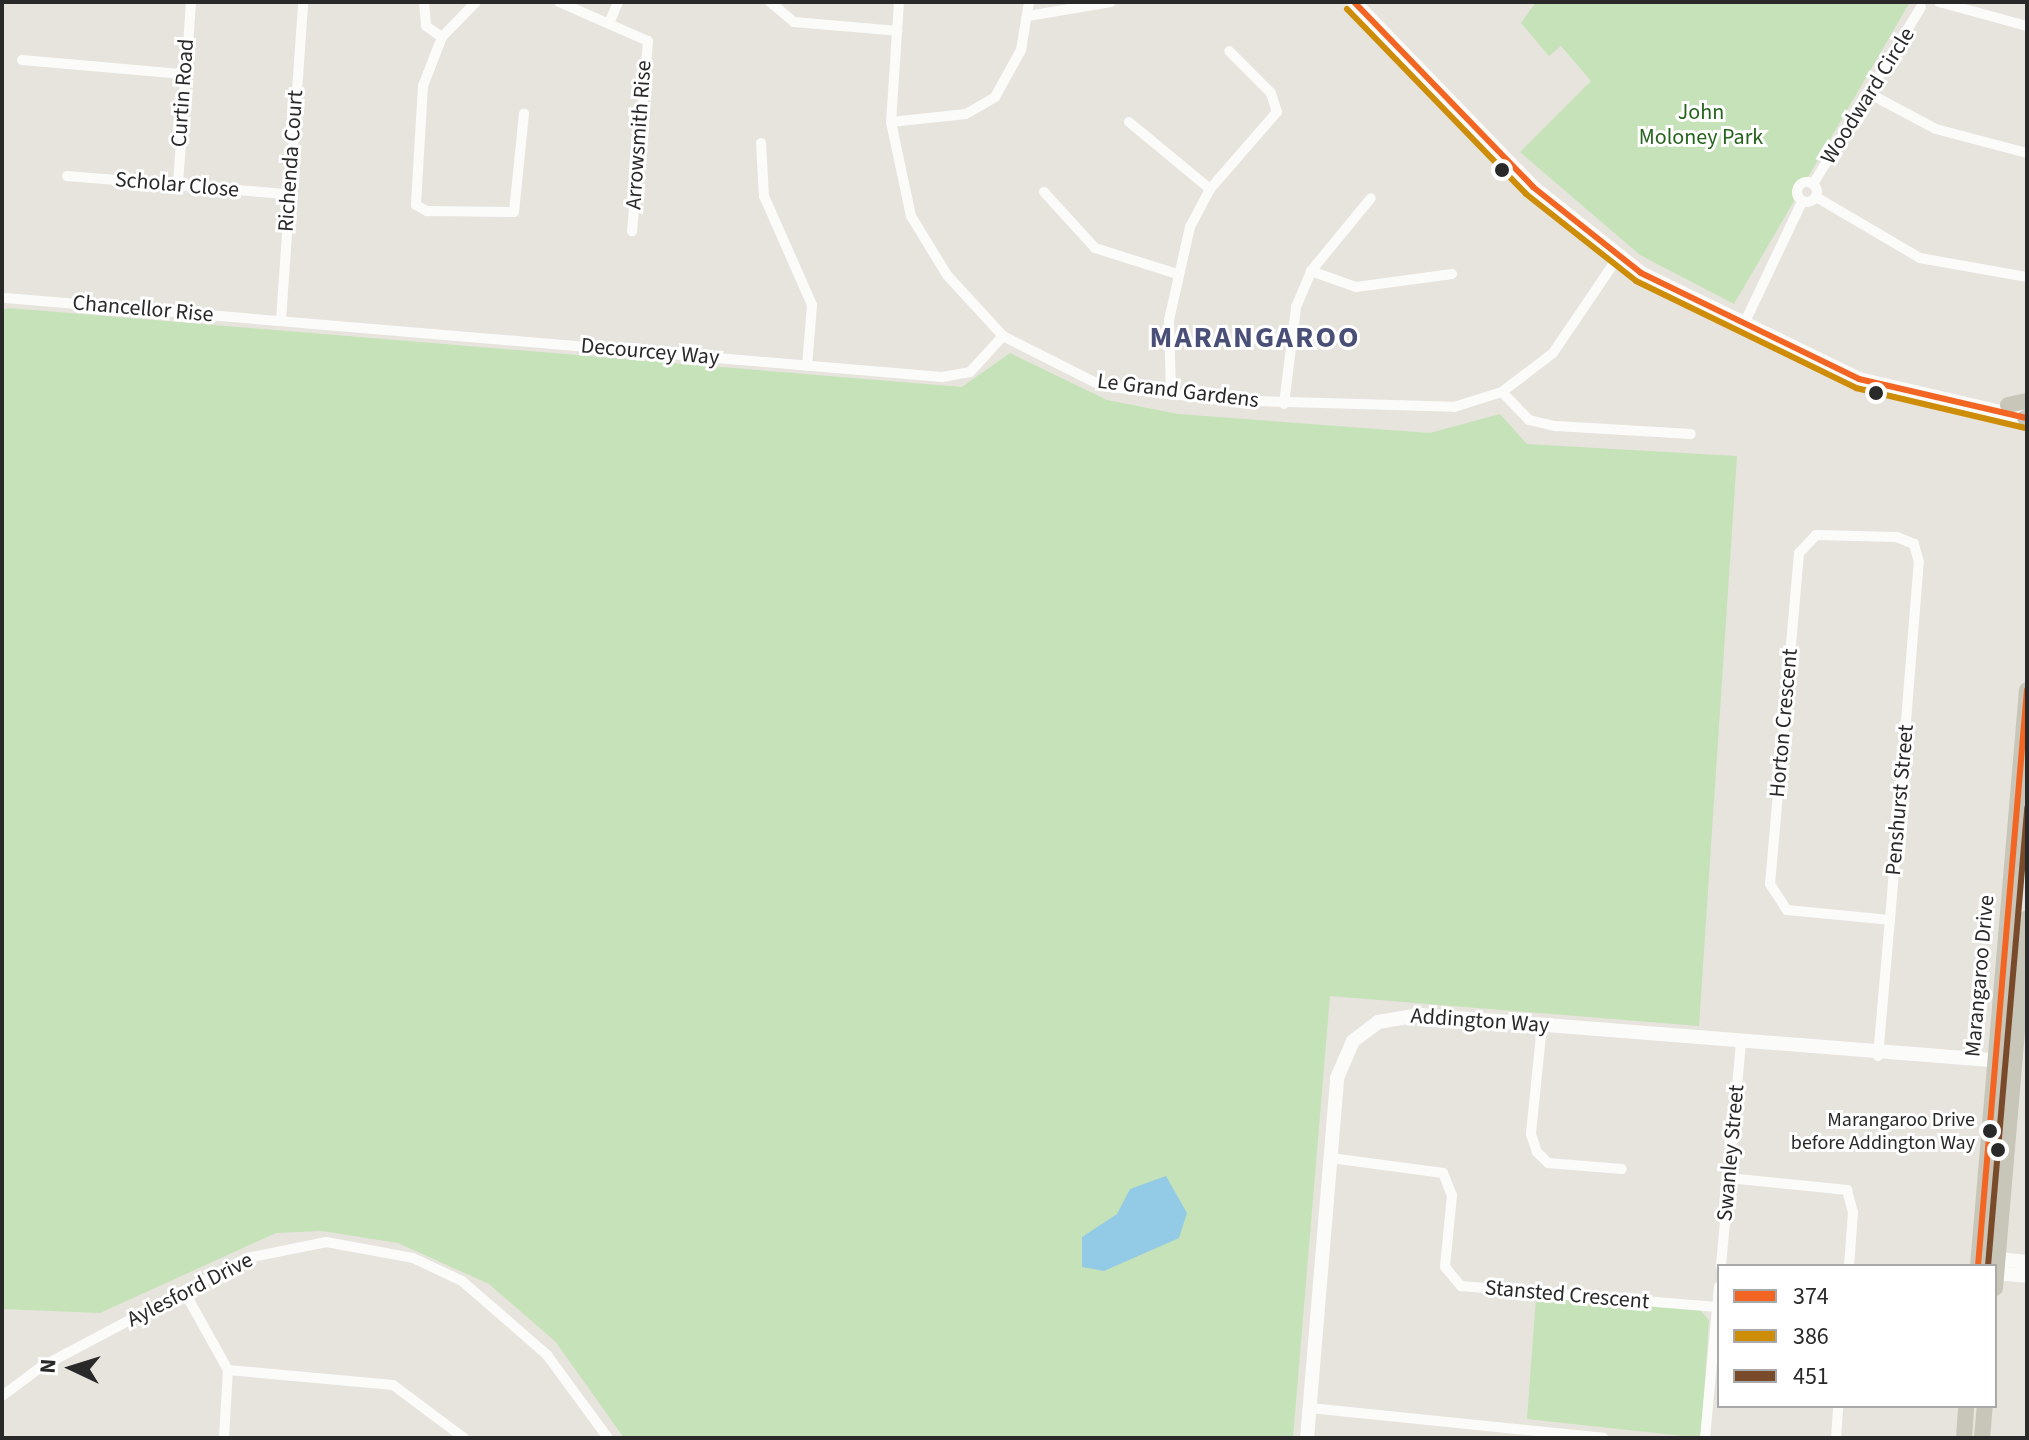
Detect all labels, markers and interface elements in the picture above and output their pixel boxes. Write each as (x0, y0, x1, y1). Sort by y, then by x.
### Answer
street label: Woodward Circle (1815, 23, 1921, 169)
street label: Curtin Road (166, 38, 200, 148)
street label: Arrowsmith Rise (621, 60, 657, 210)
street label: Richenda Court (273, 89, 309, 233)
park label: John Moloney Park (1639, 99, 1763, 150)
unlabelled marker (1494, 162, 1510, 178)
street label: Scholar Close (114, 166, 240, 204)
street label: Chancellor Rise (71, 290, 215, 328)
district label: MARANGAROO (1150, 320, 1360, 356)
street label: Decourcey Way (580, 333, 720, 371)
street label: Le Grand Gardens (1096, 368, 1260, 414)
unlabelled marker (1868, 385, 1884, 401)
street label: Horton Crescent (1764, 647, 1804, 799)
street label: Penshurst Street (1880, 723, 1920, 877)
street label: Marangaroo Drive (1960, 894, 2000, 1058)
street label: Addington Way (1410, 1003, 1550, 1039)
street label: Swanley Street (1712, 1084, 1750, 1222)
place label: Marangaroo Drive before Addington Way (1791, 1108, 1975, 1155)
marker: Marangaroo Drive before Addington Way (1982, 1123, 1998, 1139)
unlabelled marker (1990, 1142, 2006, 1158)
street label: Aylesford Drive (123, 1247, 257, 1333)
legend (1717, 1264, 1997, 1408)
street label: Stansted Crescent (1484, 1275, 1650, 1315)
text: 374 (1793, 1279, 1829, 1314)
text: 386 (1793, 1319, 1829, 1354)
north arrow (32, 1328, 112, 1408)
text: N (32, 1358, 65, 1375)
text: 451 (1793, 1359, 1829, 1394)

